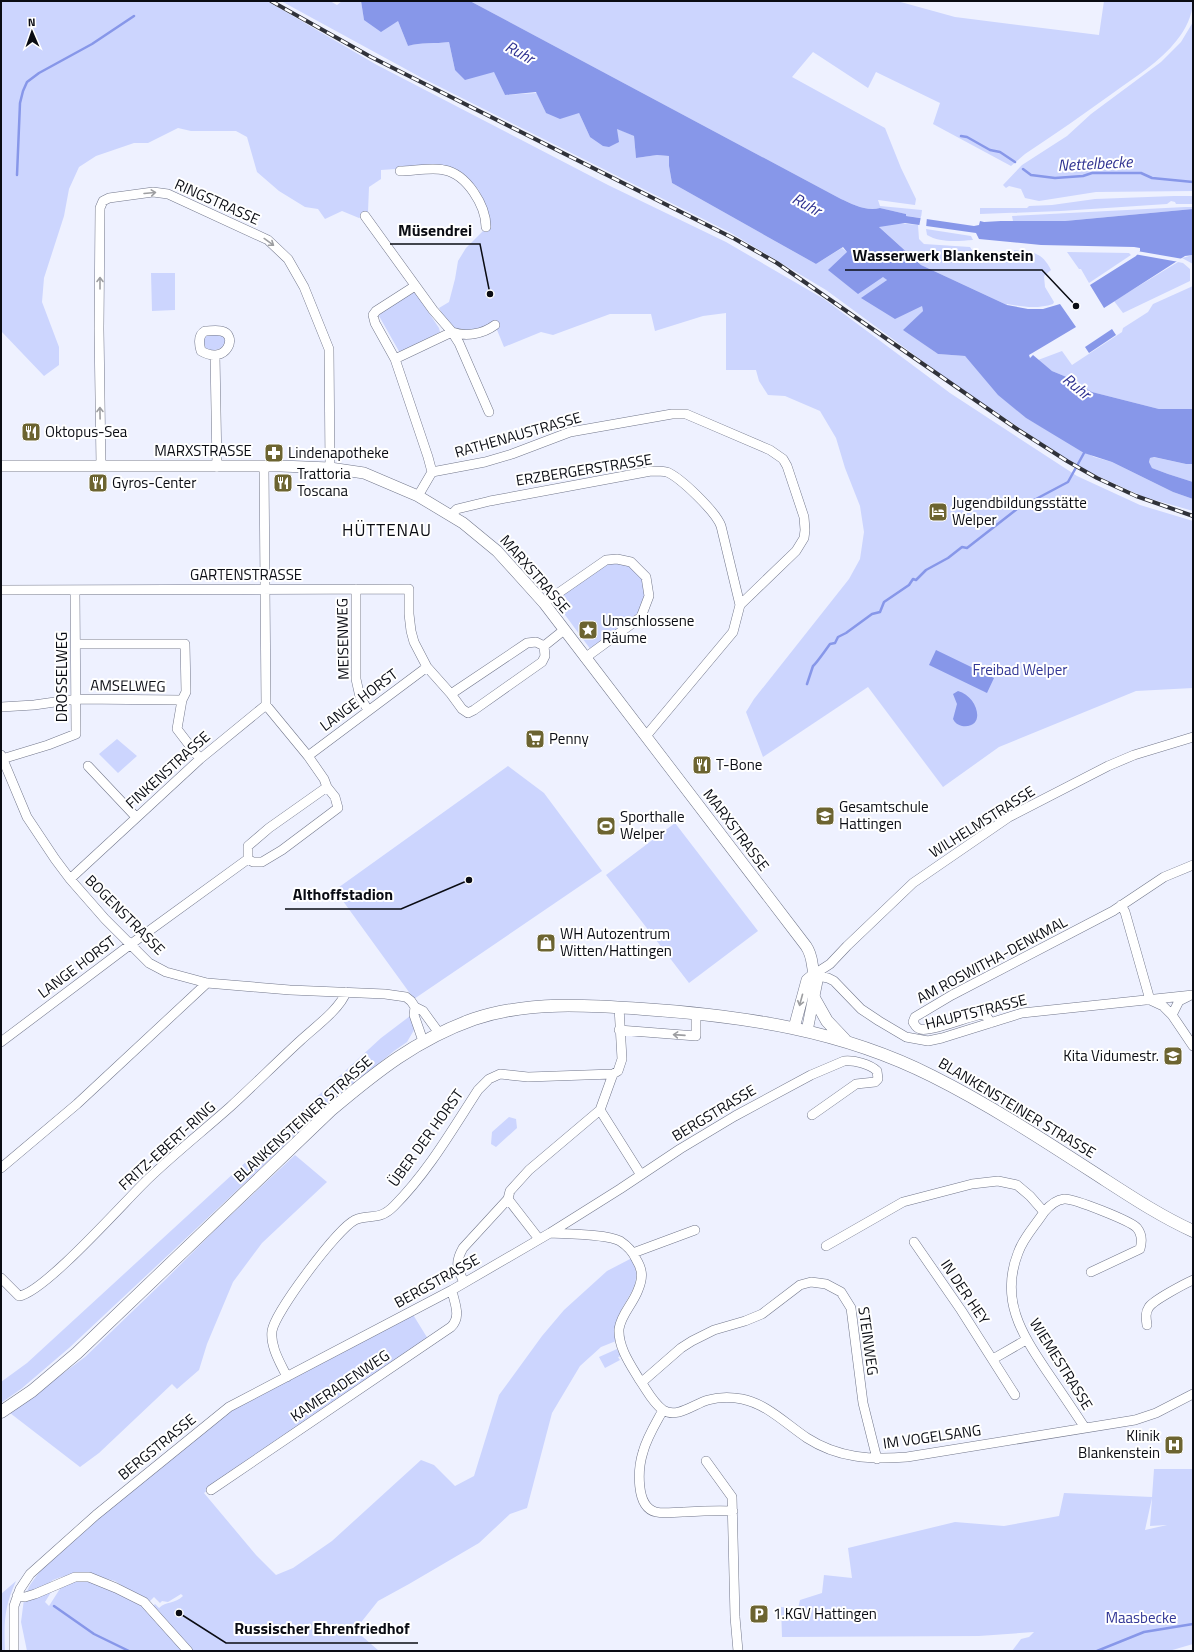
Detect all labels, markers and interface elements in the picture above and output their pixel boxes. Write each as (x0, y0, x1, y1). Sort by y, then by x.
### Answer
north arrow (12, 12, 52, 52)
text: N (28, 14, 36, 30)
water label: Ruhr (501, 34, 541, 71)
water label: Nettelbecke (1057, 149, 1134, 177)
street label: RINGSTRASSE (171, 173, 263, 231)
water label: Ruhr (788, 186, 828, 223)
one-way arrow (143, 189, 156, 196)
callout: Müsendrei (390, 216, 480, 244)
text: Müsendrei (398, 218, 472, 242)
one-way arrow (263, 237, 274, 246)
callout: Wasserwerk Blankenstein (845, 242, 1042, 270)
text: Wasserwerk Blankenstein (853, 243, 1033, 267)
one-way arrow (96, 277, 104, 290)
water label: Ruhr (1058, 367, 1098, 406)
street label: RATHENAUSTRASSE (452, 405, 584, 464)
one-way arrow (97, 407, 104, 420)
place label: Oktopus-Sea (45, 420, 128, 443)
restaurant icon: Oktopus-Sea (20, 421, 42, 443)
street label: MARXSTRASSE (154, 439, 252, 462)
place label: Lindenapotheke (288, 441, 389, 464)
pharmacy icon: Lindenapotheke (263, 442, 285, 464)
street label: ERZBERGERSTRASSE (514, 447, 654, 492)
place label: Trattoria Toscana (297, 462, 351, 502)
place label: Gyros-Center (112, 471, 196, 494)
restaurant icon: Gyros-Center (87, 472, 109, 494)
restaurant icon: Trattoria Toscana (272, 472, 294, 494)
place label: Jugendbildungsstätte Welper (952, 491, 1087, 531)
hotel icon: Jugendbildungsstätte Welper (927, 501, 949, 523)
district label: HÜTTENAU (342, 517, 432, 543)
street label: MARXSTRASSE (495, 529, 576, 618)
street label: GARTENSTRASSE (190, 563, 302, 586)
street label: MEISENWEG (330, 598, 355, 680)
place label: Umschlossene Räume (602, 609, 694, 649)
place icon: Umschlossene Räume (577, 619, 599, 641)
street label: DROSSELWEG (50, 632, 73, 722)
park label: Freibad Welper (973, 658, 1067, 681)
street label: LANGE HORST (315, 663, 403, 737)
street label: AMSELWEG (90, 673, 166, 698)
street label: FINKENSTRASSE (120, 725, 215, 814)
place label: Penny (549, 727, 589, 750)
supermarket icon: Penny (524, 728, 546, 750)
place label: T-Bone (716, 753, 762, 776)
restaurant icon: T-Bone (691, 754, 713, 776)
street label: WILHELMSTRASSE (924, 780, 1039, 863)
street label: MARXSTRASSE (698, 784, 775, 876)
place label: Gesamtschule Hattingen (839, 795, 929, 835)
place label: Sporthalle Welper (620, 805, 685, 845)
school or university icon: Gesamtschule Hattingen (814, 805, 836, 827)
sports icon: Sporthalle Welper (595, 815, 617, 837)
street label: BOGENSTRASSE (80, 869, 171, 960)
callout: Althoffstadion (285, 881, 401, 909)
text: Althoffstadion (293, 882, 393, 906)
street label: AM ROSWITHA-DENKMAL (912, 910, 1071, 1009)
place label: WH Autozentrum Witten/Hattingen (560, 922, 672, 962)
street label: LANGE HORST (33, 930, 121, 1004)
shop icon: WH Autozentrum Witten/Hattingen (535, 932, 557, 954)
street label: HAUPTSTRASSE (923, 988, 1029, 1035)
one-way arrow (797, 993, 805, 1006)
one-way arrow (673, 1031, 686, 1038)
place label: Kita Vidumestr. (1063, 1044, 1159, 1067)
school or university icon: Kita Vidumestr. (1162, 1045, 1184, 1067)
street label: BLANKENSTEINER STRASSE (228, 1050, 377, 1187)
street label: BLANKENSTEINER STRASSE (934, 1051, 1100, 1164)
street label: BERGSTRASSE (667, 1078, 760, 1147)
street label: ÜBER DER HORST (382, 1084, 469, 1191)
street label: FRITZ-EBERT-RING (113, 1096, 220, 1196)
street label: BERGSTRASSE (390, 1248, 484, 1314)
street label: IN DER HEY (935, 1255, 996, 1329)
street label: STEINWEG (852, 1305, 885, 1377)
street label: WIEMESTRASSE (1024, 1313, 1099, 1414)
street label: KAMERADENWEG (286, 1344, 394, 1427)
street label: BERGSTRASSE (113, 1408, 201, 1485)
street label: IM VOGELSANG (881, 1418, 983, 1455)
place label: Klinik Blankenstein (1078, 1424, 1160, 1464)
hospital icon: Klinik Blankenstein (1163, 1434, 1185, 1456)
place label: 1.KGV Hattingen (773, 1602, 877, 1625)
parking icon: 1.KGV Hattingen (748, 1603, 770, 1625)
park label: Maasbecke (1105, 1606, 1177, 1629)
callout: Russischer Ehrenfriedhof (226, 1615, 418, 1643)
text: Russischer Ehrenfriedhof (234, 1616, 410, 1640)

